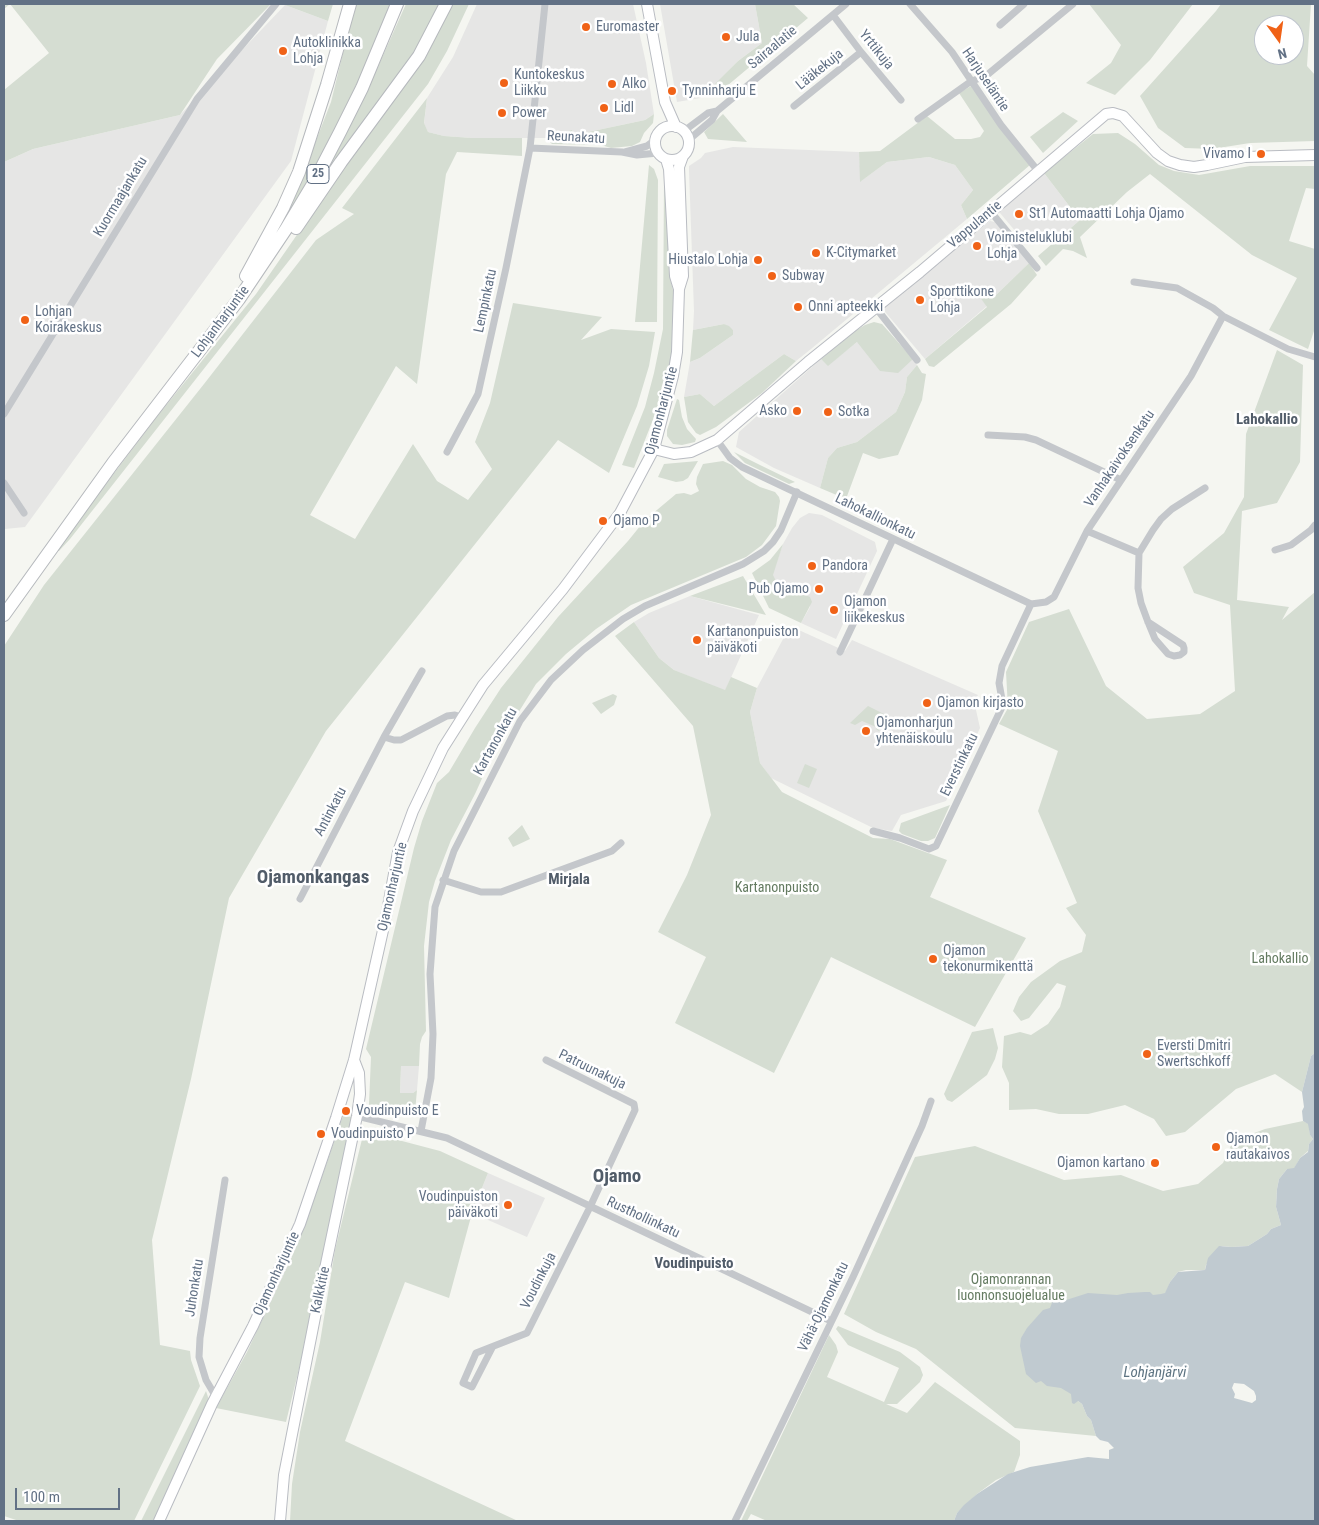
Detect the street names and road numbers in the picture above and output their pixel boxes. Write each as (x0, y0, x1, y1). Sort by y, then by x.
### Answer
street label: Sairaalatie (745, 23, 801, 73)
street label: Yrttikuja (855, 27, 897, 73)
street label: Harjuseläntie (958, 45, 1012, 115)
street label: Lääkekuja (793, 46, 847, 94)
street label: Reunakatu (547, 128, 605, 148)
street label: Kuormaajankatu (91, 154, 151, 240)
road number: 25 (307, 164, 329, 183)
street label: Vappulantie (945, 198, 1005, 252)
street label: Lempinkatu (471, 268, 501, 334)
street label: Lohjanharjuntie (189, 283, 253, 361)
street label: Ojamonharjuntie (642, 365, 682, 457)
street label: Vanhakaivoksenkatu (1081, 407, 1159, 511)
street label: Lahokallionkatu (832, 490, 918, 544)
street label: Kartanonkatu (471, 705, 521, 779)
street label: Everstinkatu (938, 731, 982, 799)
street label: Antinkatu (311, 785, 351, 839)
street label: Ojamonharjuntie (375, 841, 411, 933)
street label: Patruunakuja (556, 1047, 628, 1093)
street label: Rusthollinkatu (604, 1194, 682, 1242)
street label: Ojamonharjuntie (250, 1229, 304, 1319)
street label: Voudinkuja (518, 1250, 560, 1312)
street label: Juhonkatu (182, 1258, 208, 1318)
street label: Vähä-Ojamonkatu (795, 1259, 853, 1355)
street label: Kalkkitie (308, 1265, 334, 1315)

